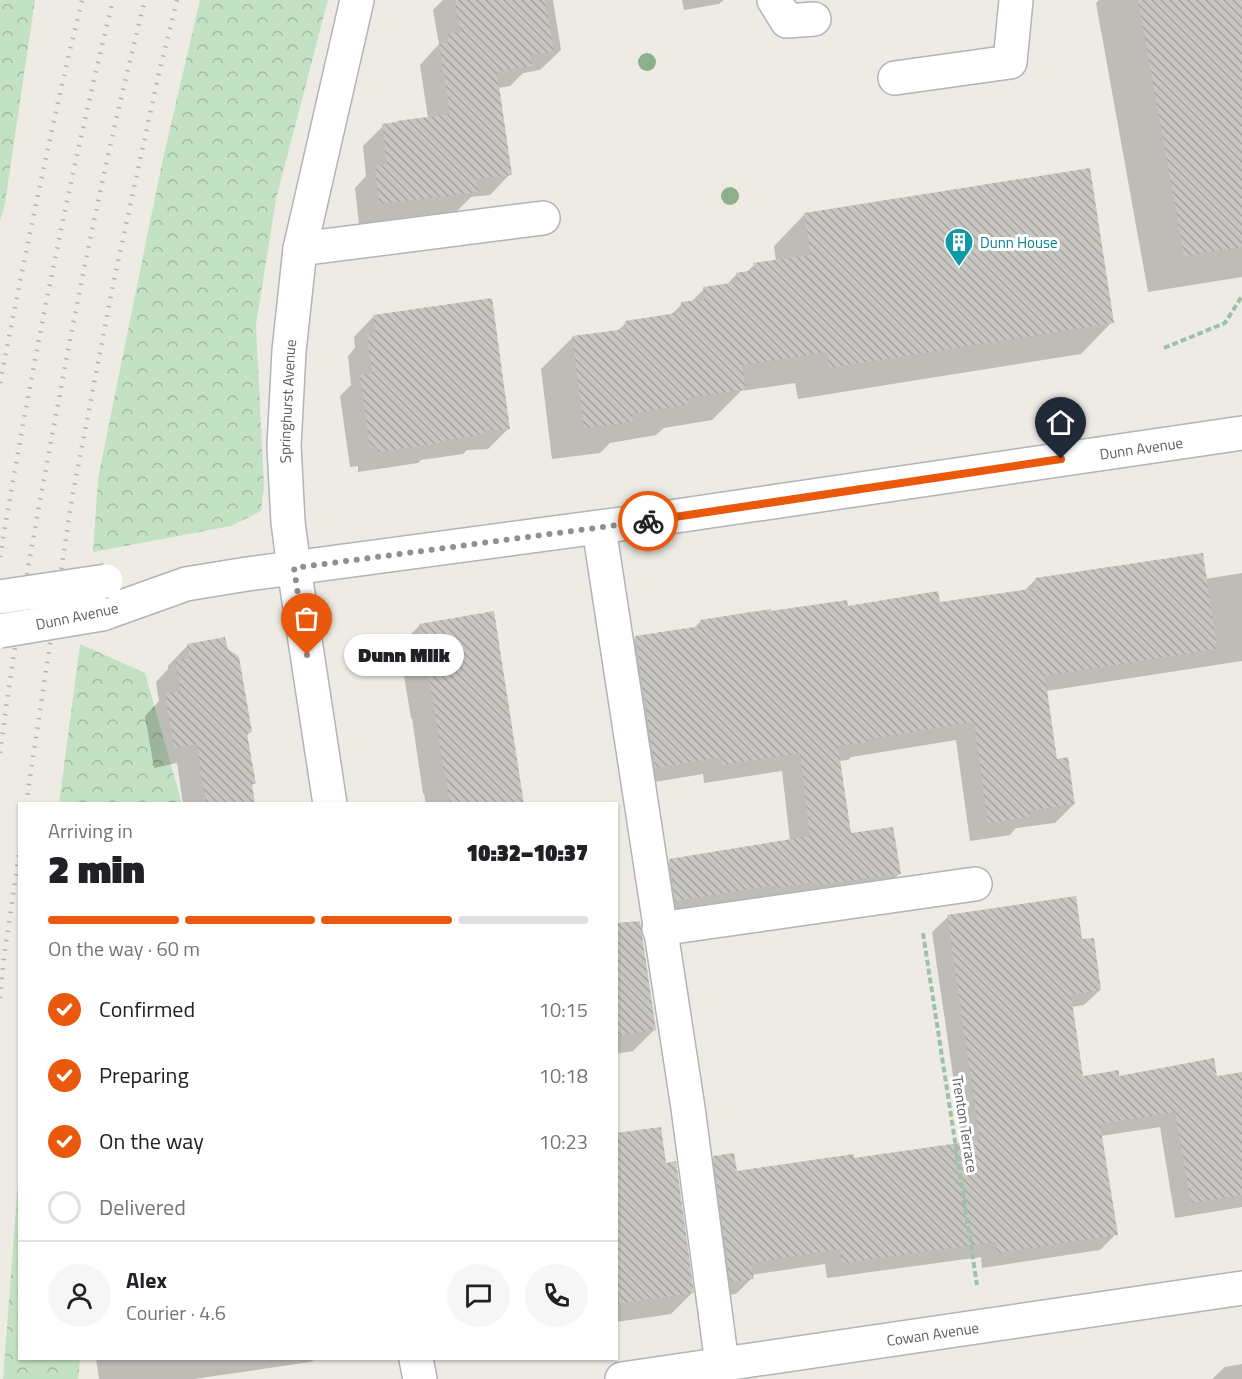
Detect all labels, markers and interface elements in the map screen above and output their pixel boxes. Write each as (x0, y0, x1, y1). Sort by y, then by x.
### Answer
building icon: Dunn House (943, 226, 975, 268)
place label: Dunn House (980, 231, 1058, 254)
street label: Springhurst Avenue (272, 338, 302, 464)
pin (1035, 397, 1086, 459)
icon: home (1044, 406, 1077, 439)
street label: Dunn Avenue (1098, 430, 1184, 465)
courier (618, 491, 678, 551)
icon: bike (632, 505, 665, 538)
pin (281, 593, 332, 655)
street label: Dunn Avenue (34, 596, 120, 636)
icon: bag (290, 602, 323, 635)
callout: Dunn Milk (343, 634, 463, 676)
text: Dunn Milk (358, 639, 450, 670)
text: Arriving in (48, 815, 133, 846)
text: 10:32–10:37 (466, 836, 588, 870)
text: 2 min (48, 839, 145, 898)
text: On the way · 60 m (48, 933, 200, 964)
text: Confirmed (99, 992, 195, 1026)
icon: check (48, 993, 81, 1026)
text: 10:15 (539, 994, 588, 1025)
text: Preparing (99, 1058, 189, 1092)
icon: check (48, 1059, 81, 1092)
text: 10:18 (539, 1060, 588, 1091)
street label: Trenton Terrace (946, 1074, 984, 1174)
text: On the way (99, 1124, 204, 1158)
icon: check (48, 1125, 81, 1158)
text: 10:23 (539, 1126, 588, 1157)
text: Delivered (99, 1190, 186, 1224)
text: Alex (126, 1263, 167, 1297)
button: person (48, 1264, 111, 1327)
button: chat (447, 1264, 510, 1327)
button: phone (525, 1264, 588, 1327)
text: Courier · 4.6 (126, 1297, 226, 1328)
street label: Cowan Avenue (885, 1315, 980, 1352)

